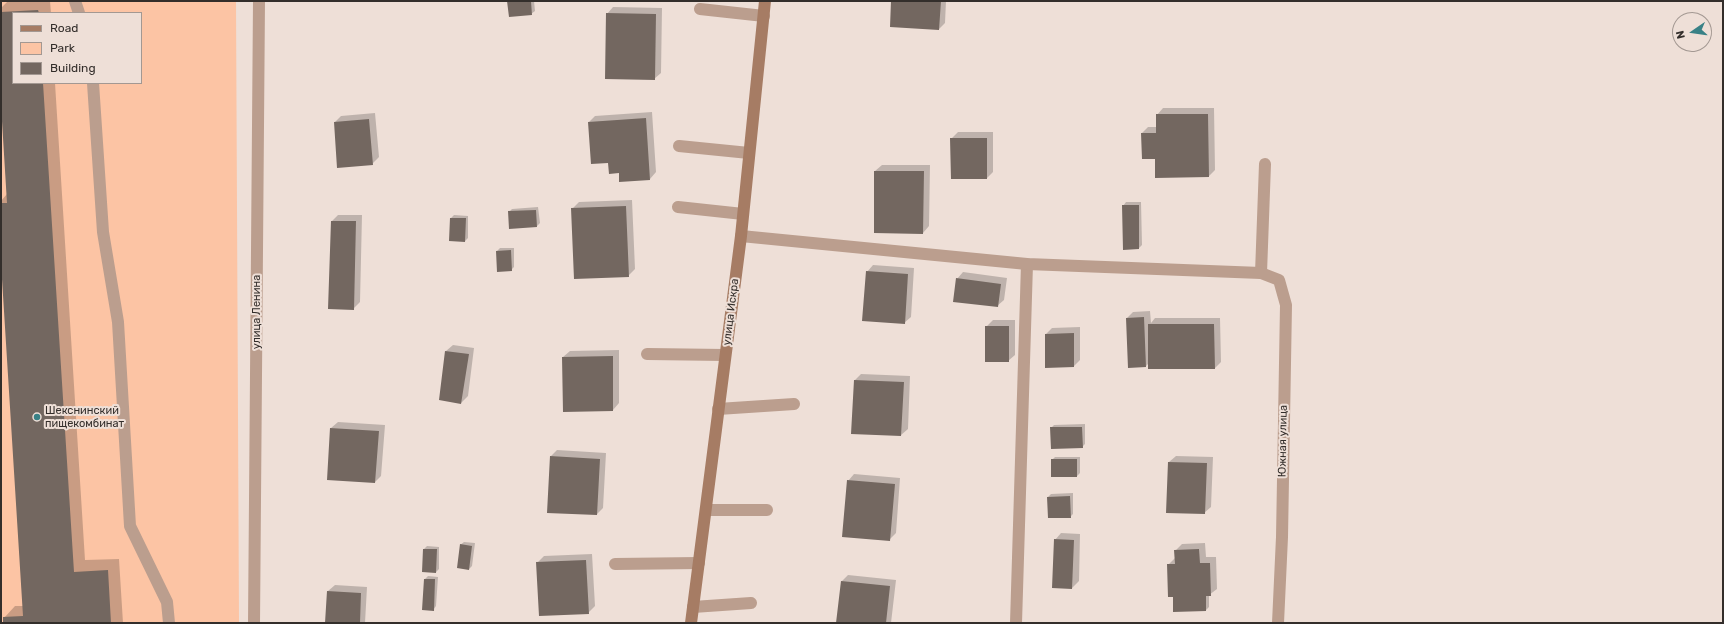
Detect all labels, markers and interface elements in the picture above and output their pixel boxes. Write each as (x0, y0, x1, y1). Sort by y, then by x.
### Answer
legend (12, 12, 142, 84)
north arrow (1672, 12, 1712, 52)
text: Road (50, 21, 78, 35)
text: N (1674, 29, 1688, 40)
text: Park (50, 41, 75, 55)
text: Building (50, 61, 96, 75)
street label: улица Ленина (250, 275, 264, 349)
street label: улица Искра (720, 278, 742, 346)
place label: Шекснинский пищекомбинат (45, 404, 124, 430)
street label: Южная улица (1276, 405, 1290, 477)
marker: Шекснинский пищекомбинат (32, 412, 42, 422)

